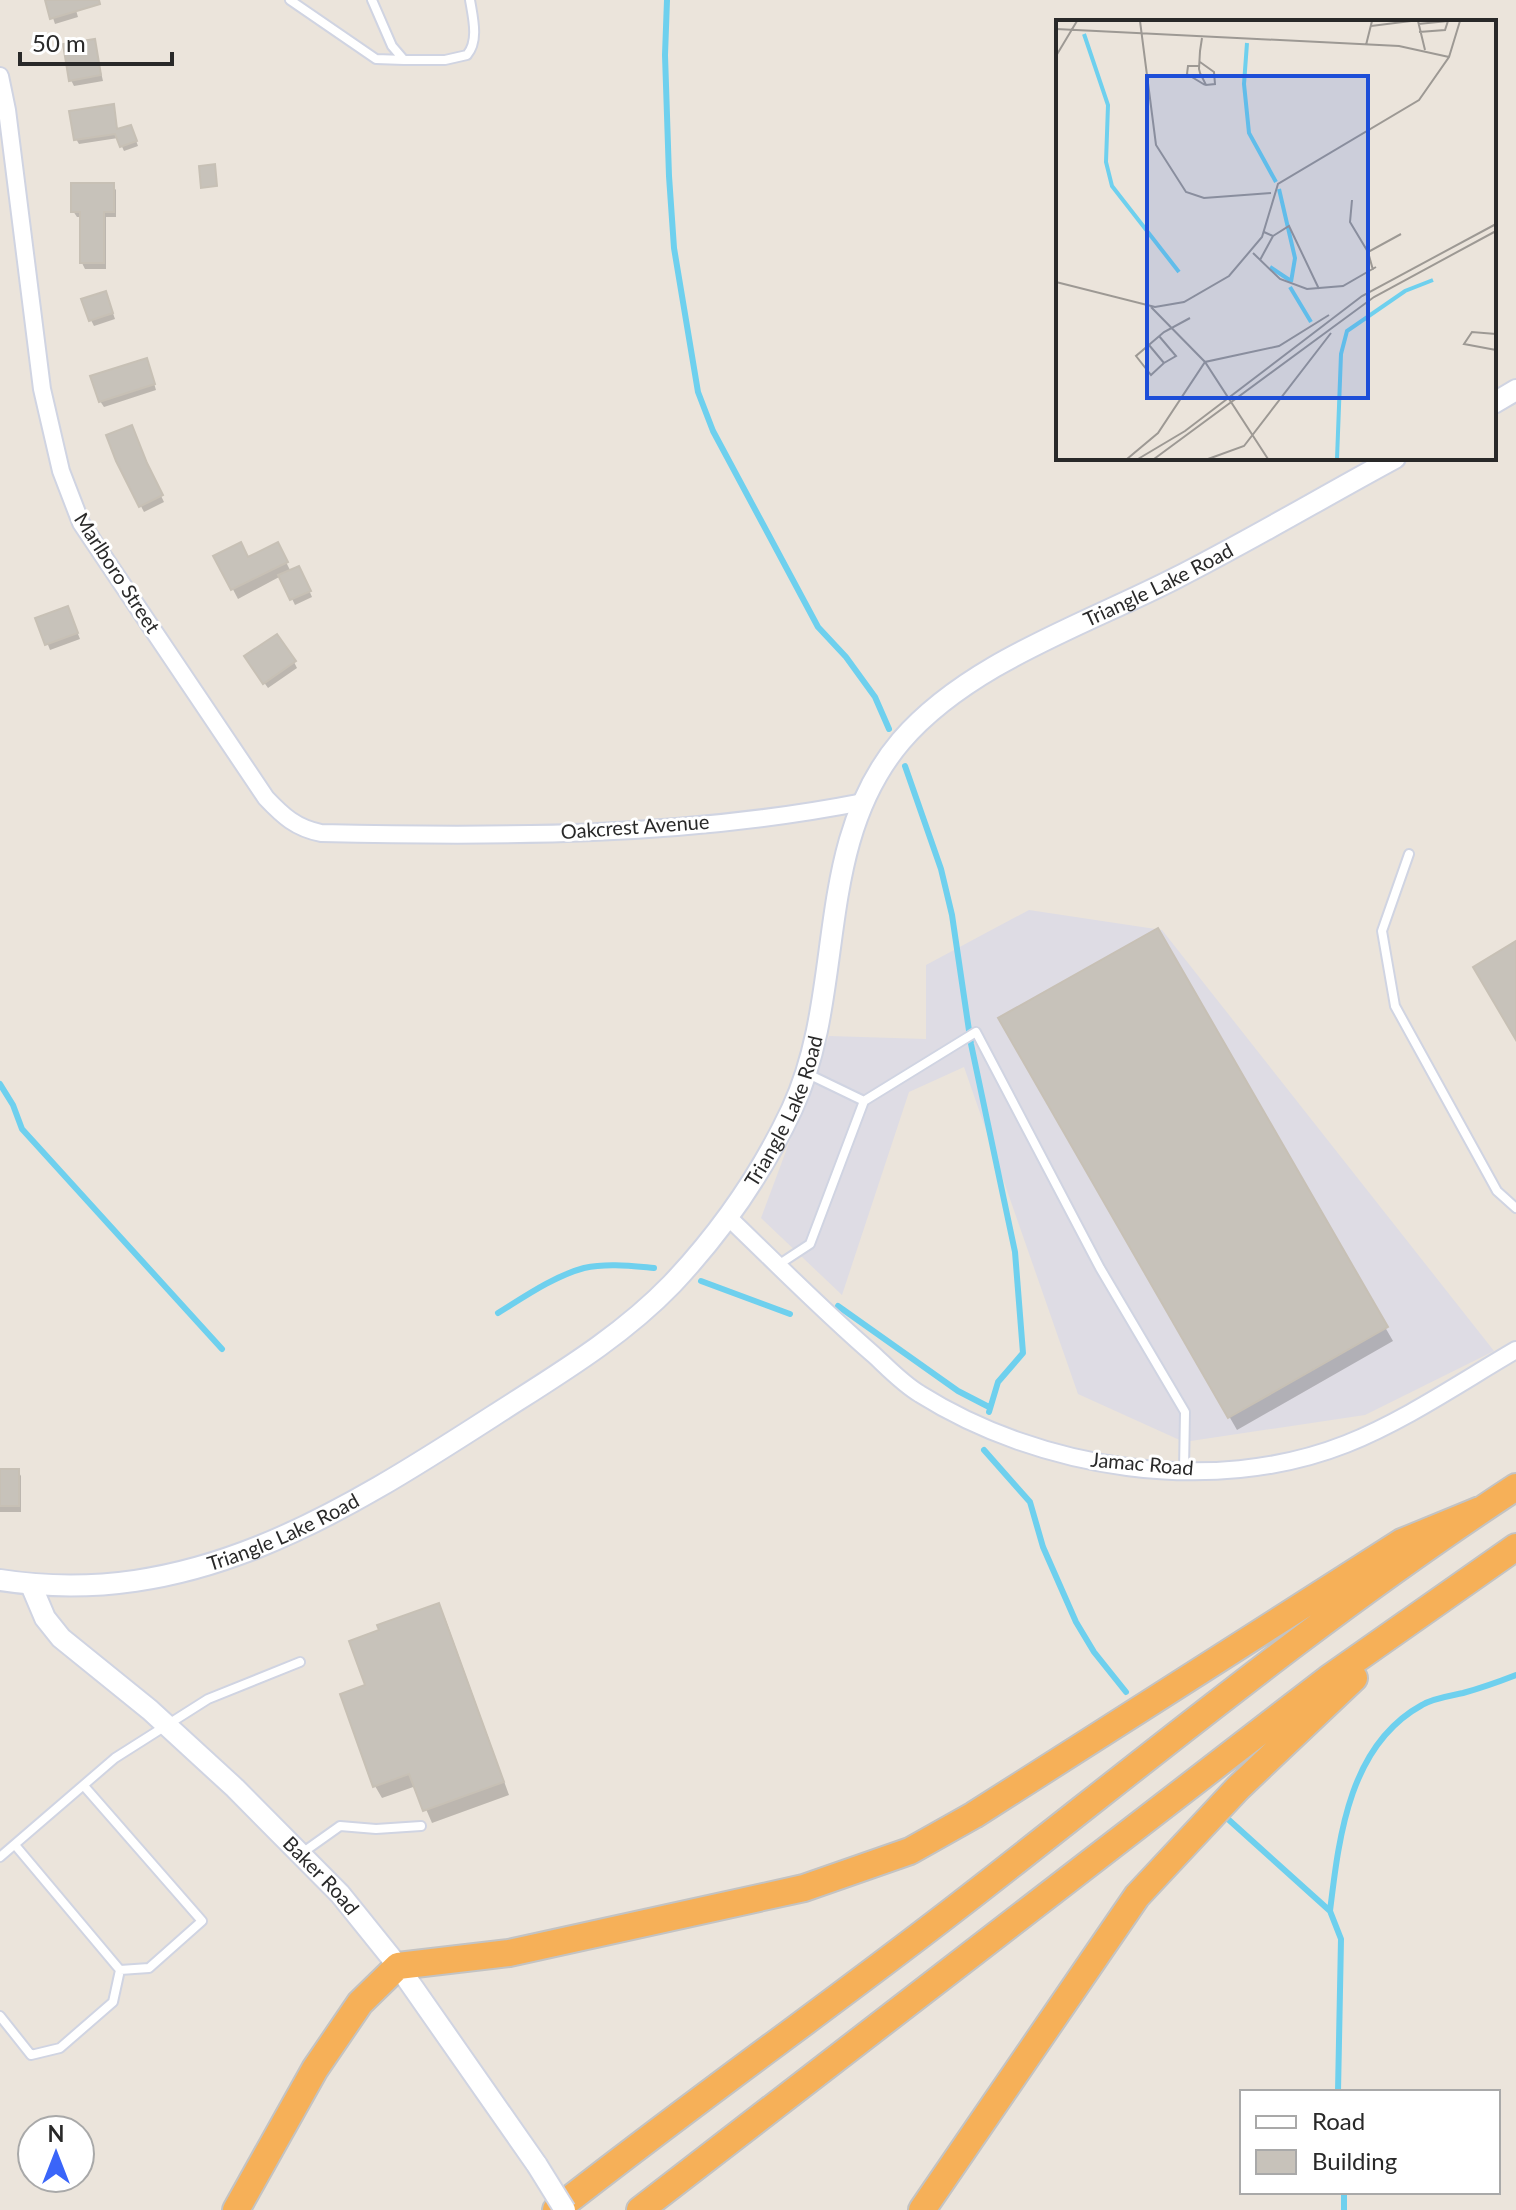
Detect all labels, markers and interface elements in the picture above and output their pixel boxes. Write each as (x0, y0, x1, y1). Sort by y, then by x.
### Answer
scale bar (20, 16, 172, 66)
inset map (1056, 20, 1496, 460)
text: 50 m (32, 28, 86, 57)
street label: Marlboro Street (70, 508, 166, 637)
street label: Triangle Lake Road (1079, 537, 1237, 631)
street label: Oakcrest Avenue (560, 809, 710, 843)
street label: Triangle Lake Road (739, 1033, 827, 1191)
street label: Jamac Road (1090, 1447, 1195, 1479)
street label: Triangle Lake Road (204, 1488, 363, 1575)
street label: Baker Road (279, 1831, 365, 1919)
legend (1240, 2090, 1500, 2194)
text: Road (1312, 2106, 1365, 2135)
north arrow (16, 2114, 96, 2194)
text: N (48, 2120, 64, 2147)
text: Building (1312, 2146, 1397, 2175)

